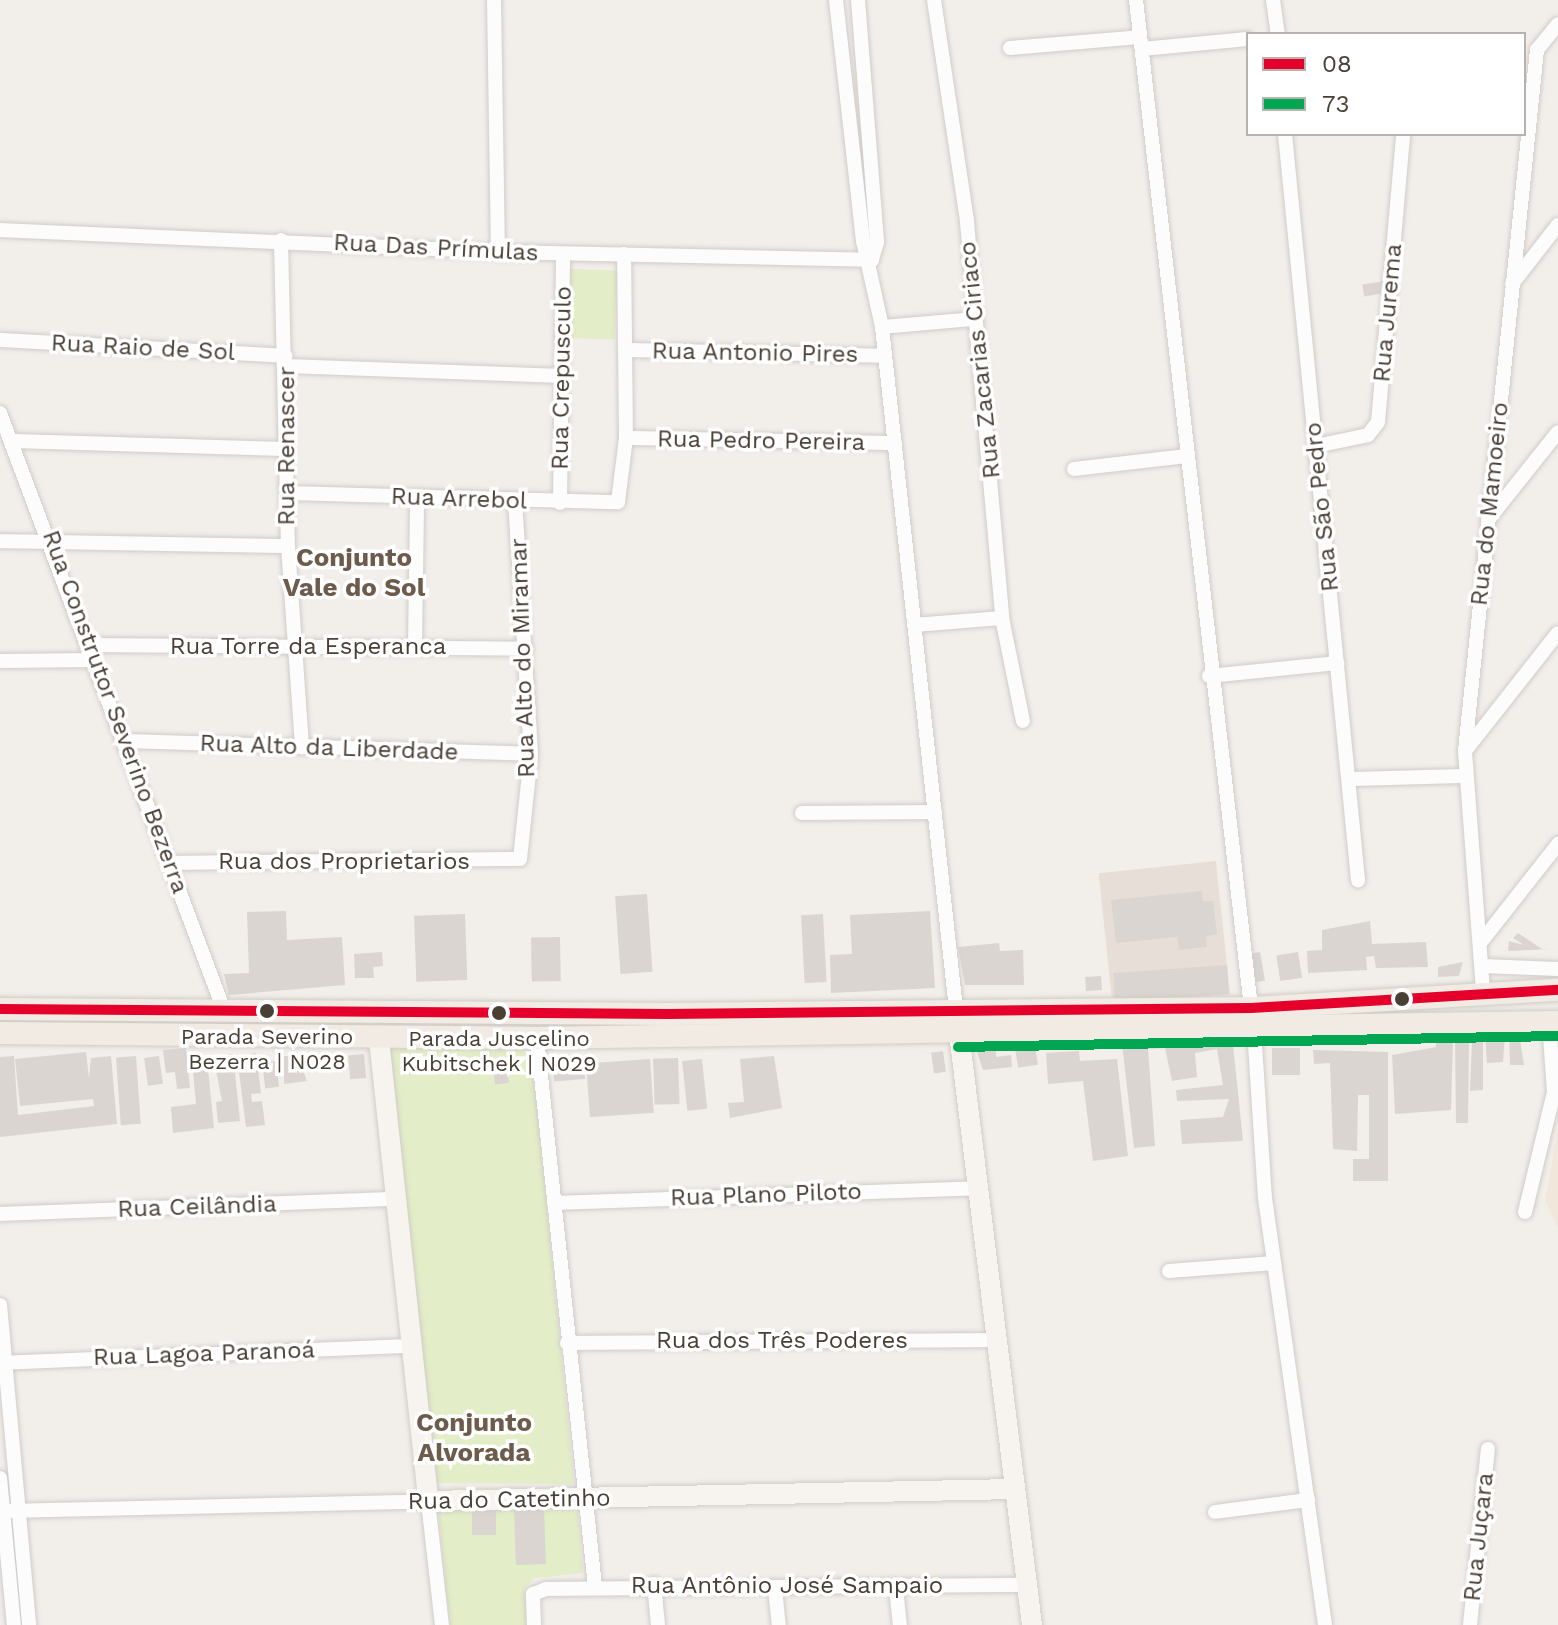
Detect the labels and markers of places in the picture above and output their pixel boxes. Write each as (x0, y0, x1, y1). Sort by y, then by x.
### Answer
unlabelled marker (1394, 991, 1410, 1007)
marker: Parada Severino Bezerra | N028 (259, 1003, 275, 1019)
marker: Parada Juscelino Kubitschek | N029 (491, 1005, 507, 1021)
place label: Parada Severino Bezerra | N028 (180, 1023, 354, 1074)
place label: Parada Juscelino Kubitschek | N029 (401, 1025, 597, 1076)

